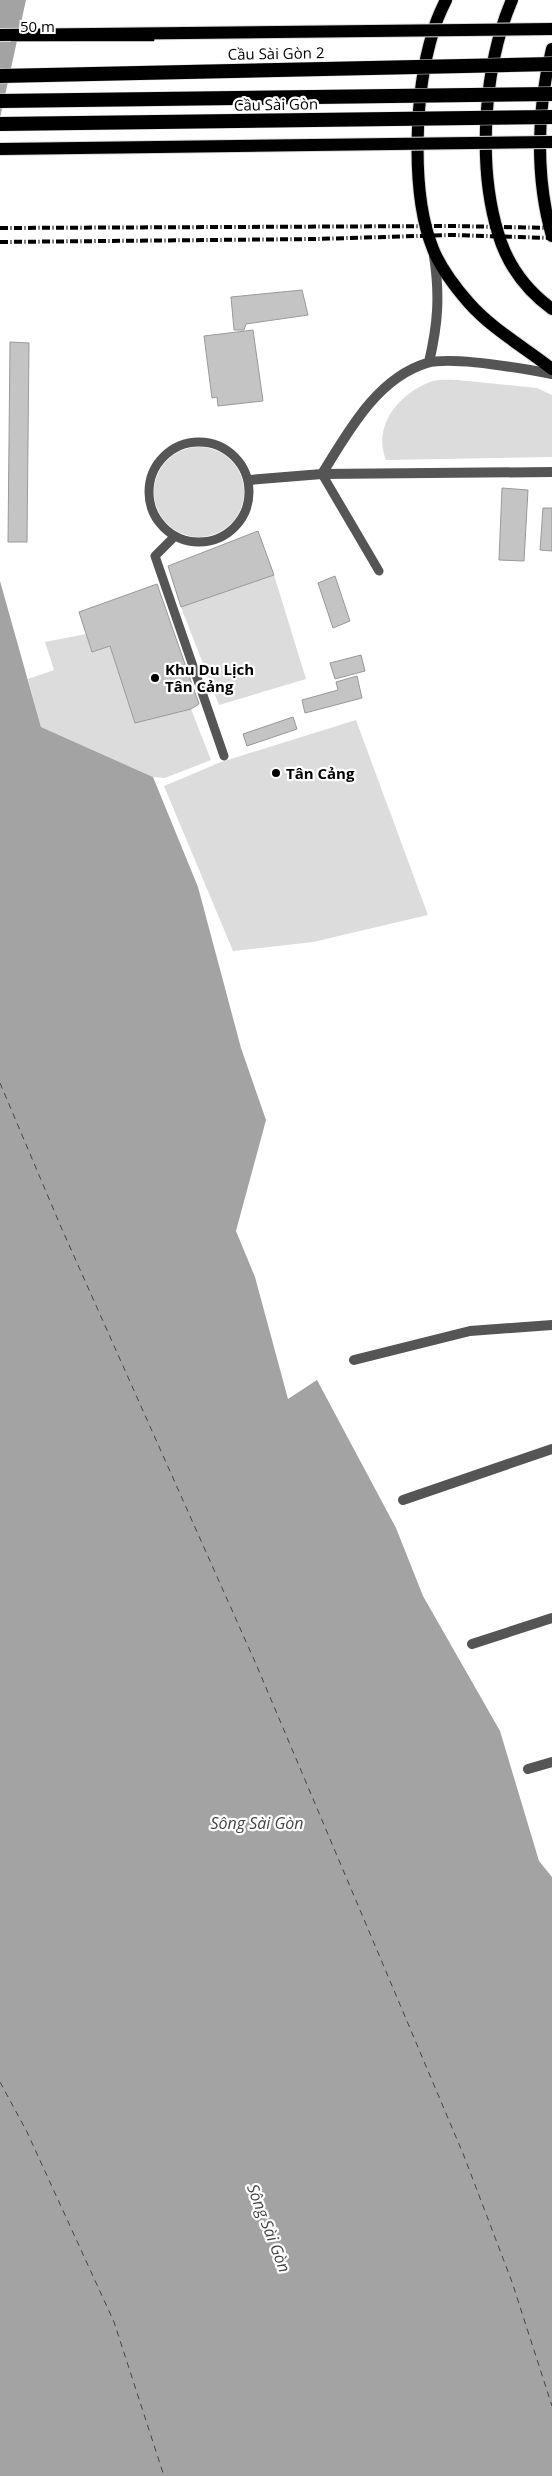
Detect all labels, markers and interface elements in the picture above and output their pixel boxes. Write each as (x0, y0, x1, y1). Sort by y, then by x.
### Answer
scale bar (12, 10, 154, 42)
text: 50 m (20, 16, 55, 36)
street label: Cầu Sài Gòn 2 (227, 42, 325, 64)
street label: Cầu Sài Gòn (234, 93, 318, 115)
place label: Khu Du Lịch Tân Cảng (165, 659, 254, 696)
marker: Khu Du Lịch Tân Cảng (149, 672, 161, 684)
place label: Tân Cảng (286, 763, 355, 783)
marker: Tân Cảng (270, 767, 282, 779)
water label: Sông Sài Gòn (210, 1812, 304, 1834)
water label: Sông Sài Gòn (242, 2181, 296, 2275)

